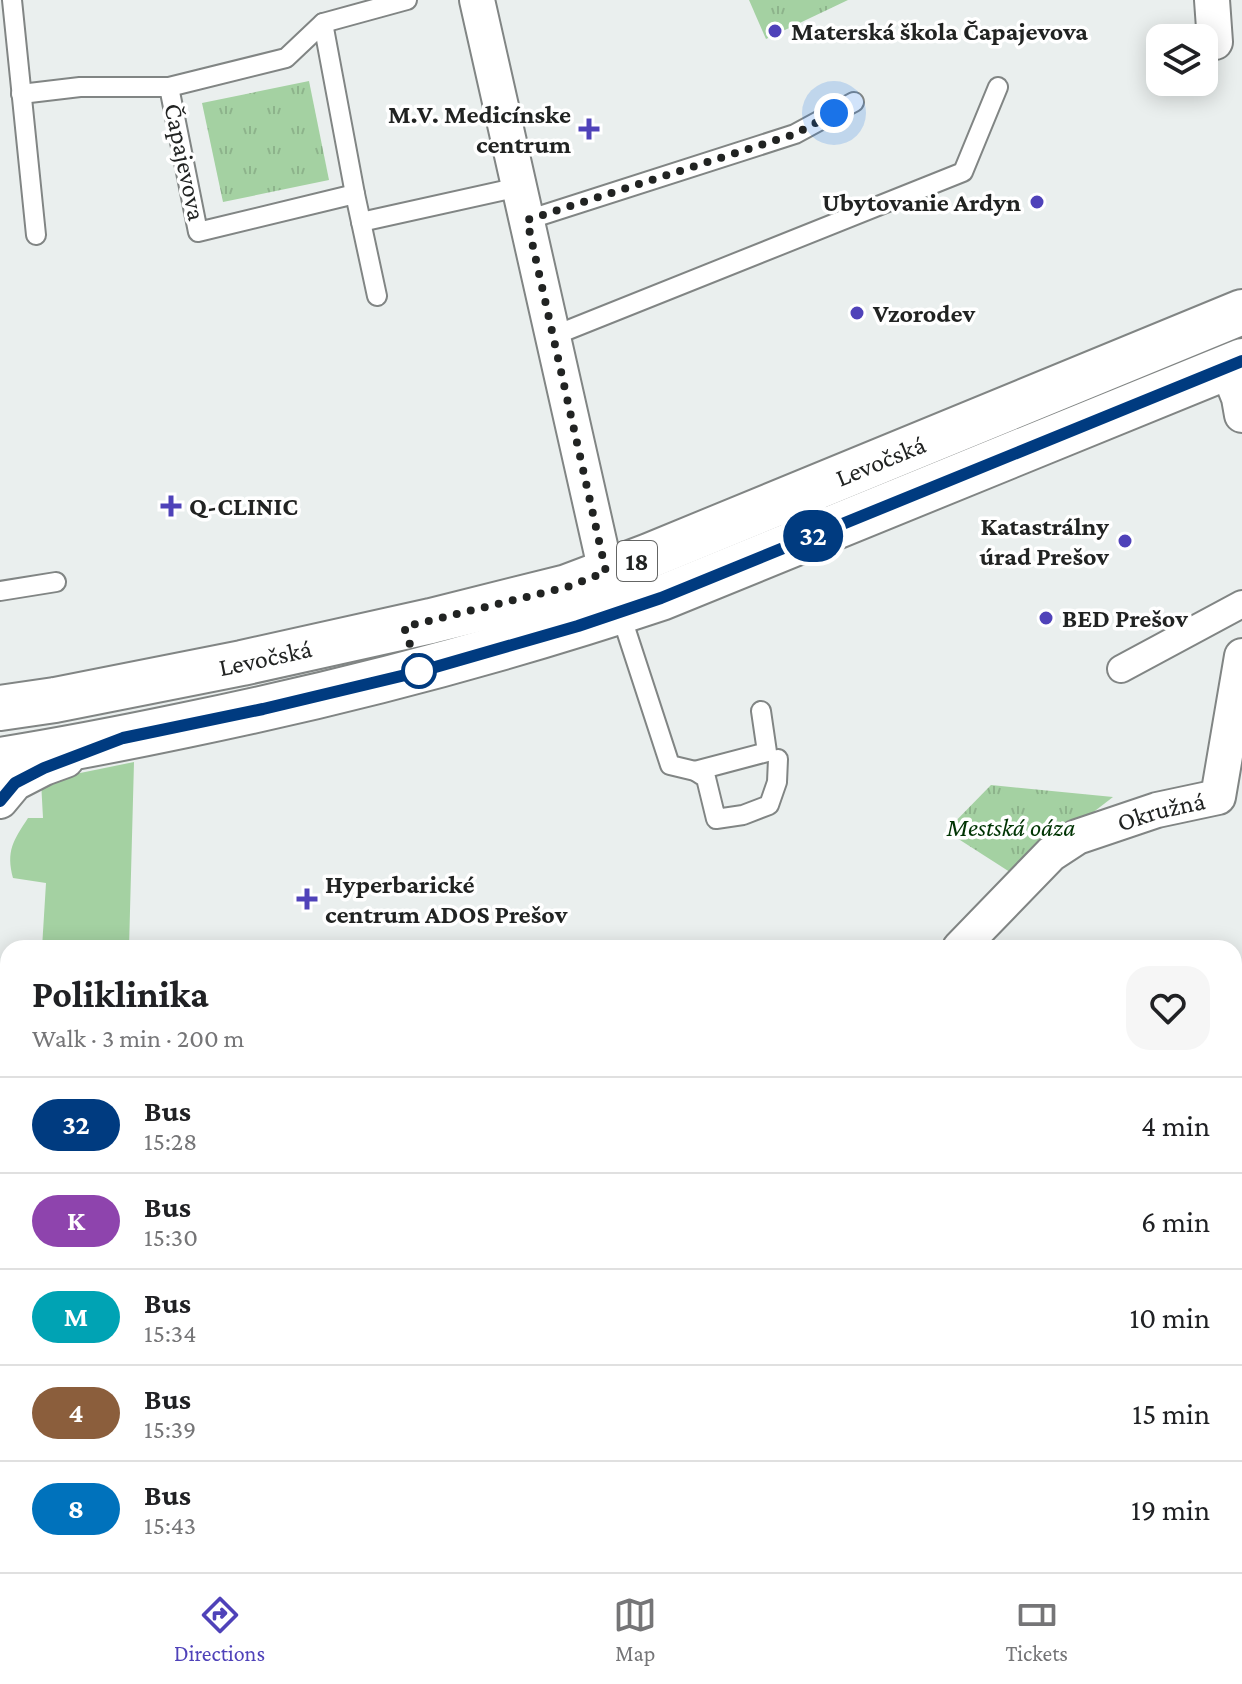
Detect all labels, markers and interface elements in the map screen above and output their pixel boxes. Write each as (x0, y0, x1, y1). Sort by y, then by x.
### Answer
place label: Materská škola Čapajevova (791, 17, 1088, 46)
marker: Materská škola Čapajevova (766, 22, 784, 40)
map controls (1146, 24, 1218, 96)
button: layers (1146, 24, 1218, 96)
your location (814, 93, 854, 133)
place label: M.V. Medicínske centrum (388, 100, 571, 159)
street label: Čapajevova (158, 101, 212, 223)
marker: M.V. Medicínske centrum (578, 118, 600, 140)
place label: Ubytovanie Ardyn (822, 188, 1021, 217)
marker: Ubytovanie Ardyn (1028, 193, 1046, 211)
place label: Vzorodev (872, 299, 975, 328)
marker: Vzorodev (848, 304, 866, 322)
street label: Levočská (831, 429, 930, 492)
place label: Q-CLINIC (189, 492, 298, 521)
marker: Q-CLINIC (160, 495, 182, 517)
line badge: 32 (777, 510, 849, 562)
place label: Katastrálny úrad Prešov (980, 512, 1109, 571)
text: 32 (799, 520, 827, 551)
marker: Katastrálny úrad Prešov (1116, 532, 1134, 550)
road number: 18 (617, 541, 657, 581)
place label: BED Prešov (1062, 604, 1188, 633)
marker: BED Prešov (1037, 609, 1055, 627)
street label: Levočská (216, 633, 314, 682)
unlabelled marker (402, 654, 436, 688)
street label: Okružná (1113, 786, 1208, 837)
park label: Mestská oáza (946, 813, 1075, 842)
place label: Hyperbarické centrum ADOS Prešov (325, 870, 568, 929)
marker: Hyperbarické centrum ADOS Prešov (296, 888, 318, 910)
button: heart (1126, 966, 1210, 1050)
text: Poliklinika (32, 973, 209, 1015)
text: Walk · 3 min · 200 m (32, 1024, 244, 1053)
text: Bus (144, 1094, 191, 1127)
text: 32 (62, 1109, 90, 1140)
text: 4 min (1141, 1109, 1210, 1142)
text: 15:28 (144, 1127, 197, 1156)
text: Bus (144, 1190, 191, 1223)
text: K (67, 1205, 85, 1236)
text: 6 min (1141, 1205, 1210, 1238)
text: 15:30 (144, 1223, 198, 1252)
text: Bus (144, 1286, 191, 1319)
text: M (64, 1301, 88, 1332)
text: 10 min (1129, 1301, 1210, 1334)
text: 15:34 (144, 1319, 196, 1348)
text: Bus (144, 1382, 191, 1415)
text: 4 (68, 1397, 84, 1428)
text: 15 min (1132, 1397, 1210, 1430)
text: 15:39 (144, 1415, 196, 1444)
text: Bus (144, 1478, 191, 1511)
text: 8 (68, 1493, 84, 1524)
text: 19 min (1131, 1493, 1210, 1526)
text: 15:43 (144, 1511, 196, 1540)
tab: Directions (174, 1593, 265, 1666)
tab: Map (613, 1593, 657, 1666)
tab: Tickets (1005, 1593, 1068, 1666)

